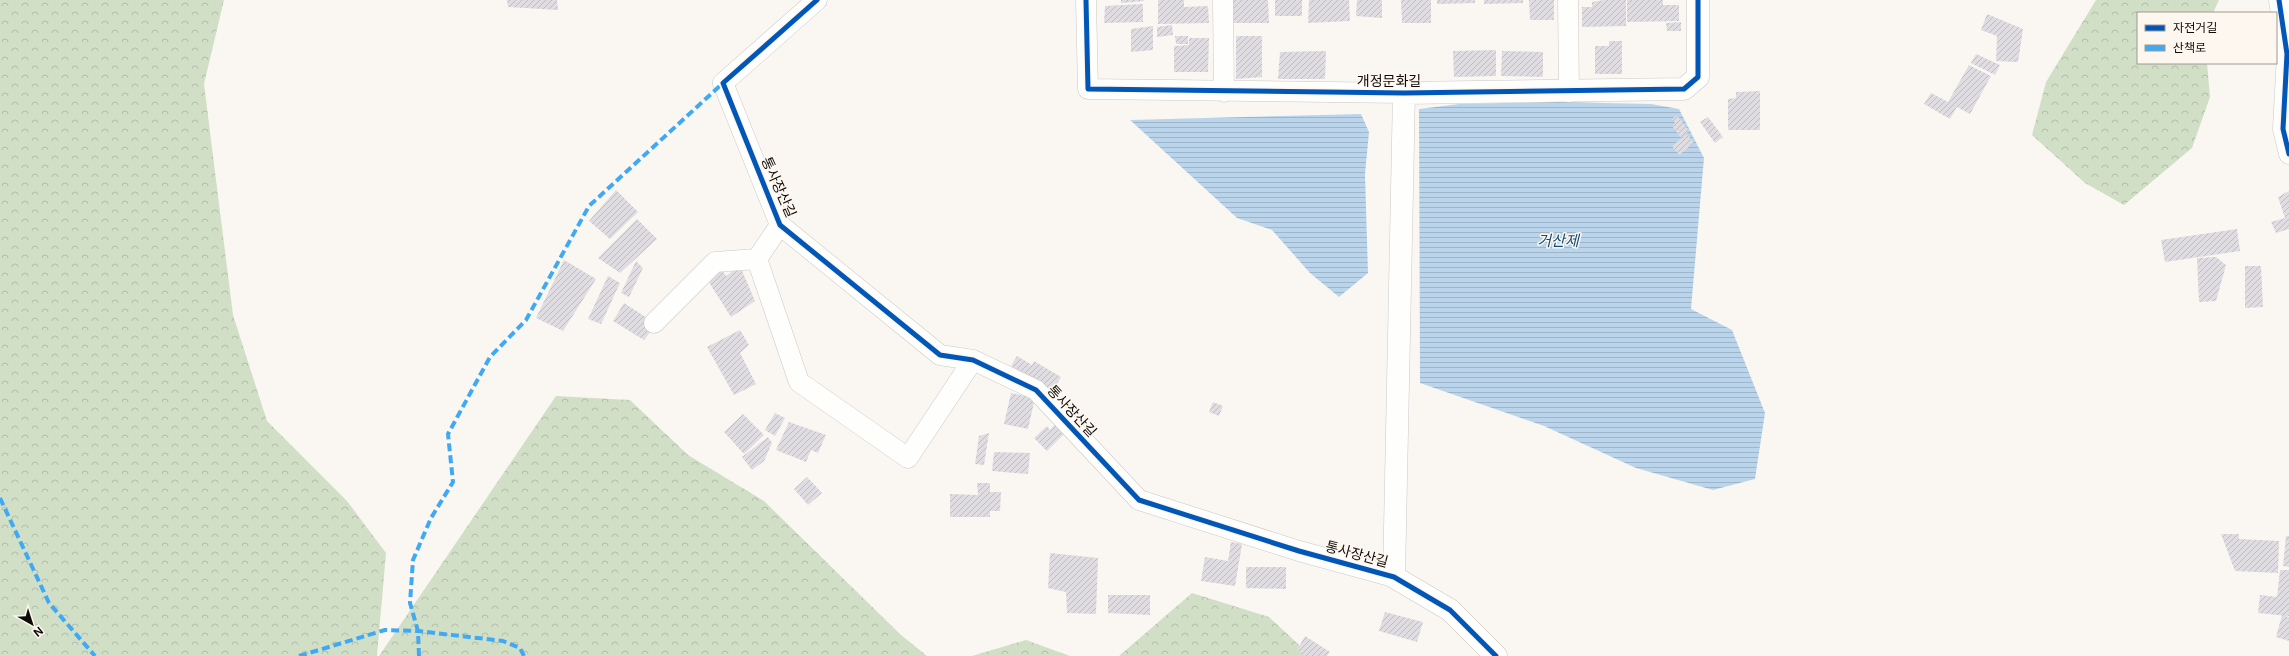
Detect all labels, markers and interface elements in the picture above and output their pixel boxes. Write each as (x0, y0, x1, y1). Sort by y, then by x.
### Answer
legend (2137, 12, 2277, 64)
text: 자전거길 (2173, 20, 2217, 35)
text: 산책로 (2173, 40, 2206, 55)
street label: 개정문화길 (1357, 72, 1421, 89)
street label: 통사장산길 (759, 154, 800, 220)
water label: 거산제 (1537, 231, 1581, 250)
street label: 통사장산길 (1044, 381, 1101, 440)
street label: 통사장산길 (1324, 537, 1390, 570)
north arrow (12, 604, 52, 644)
text: N (31, 624, 46, 640)

